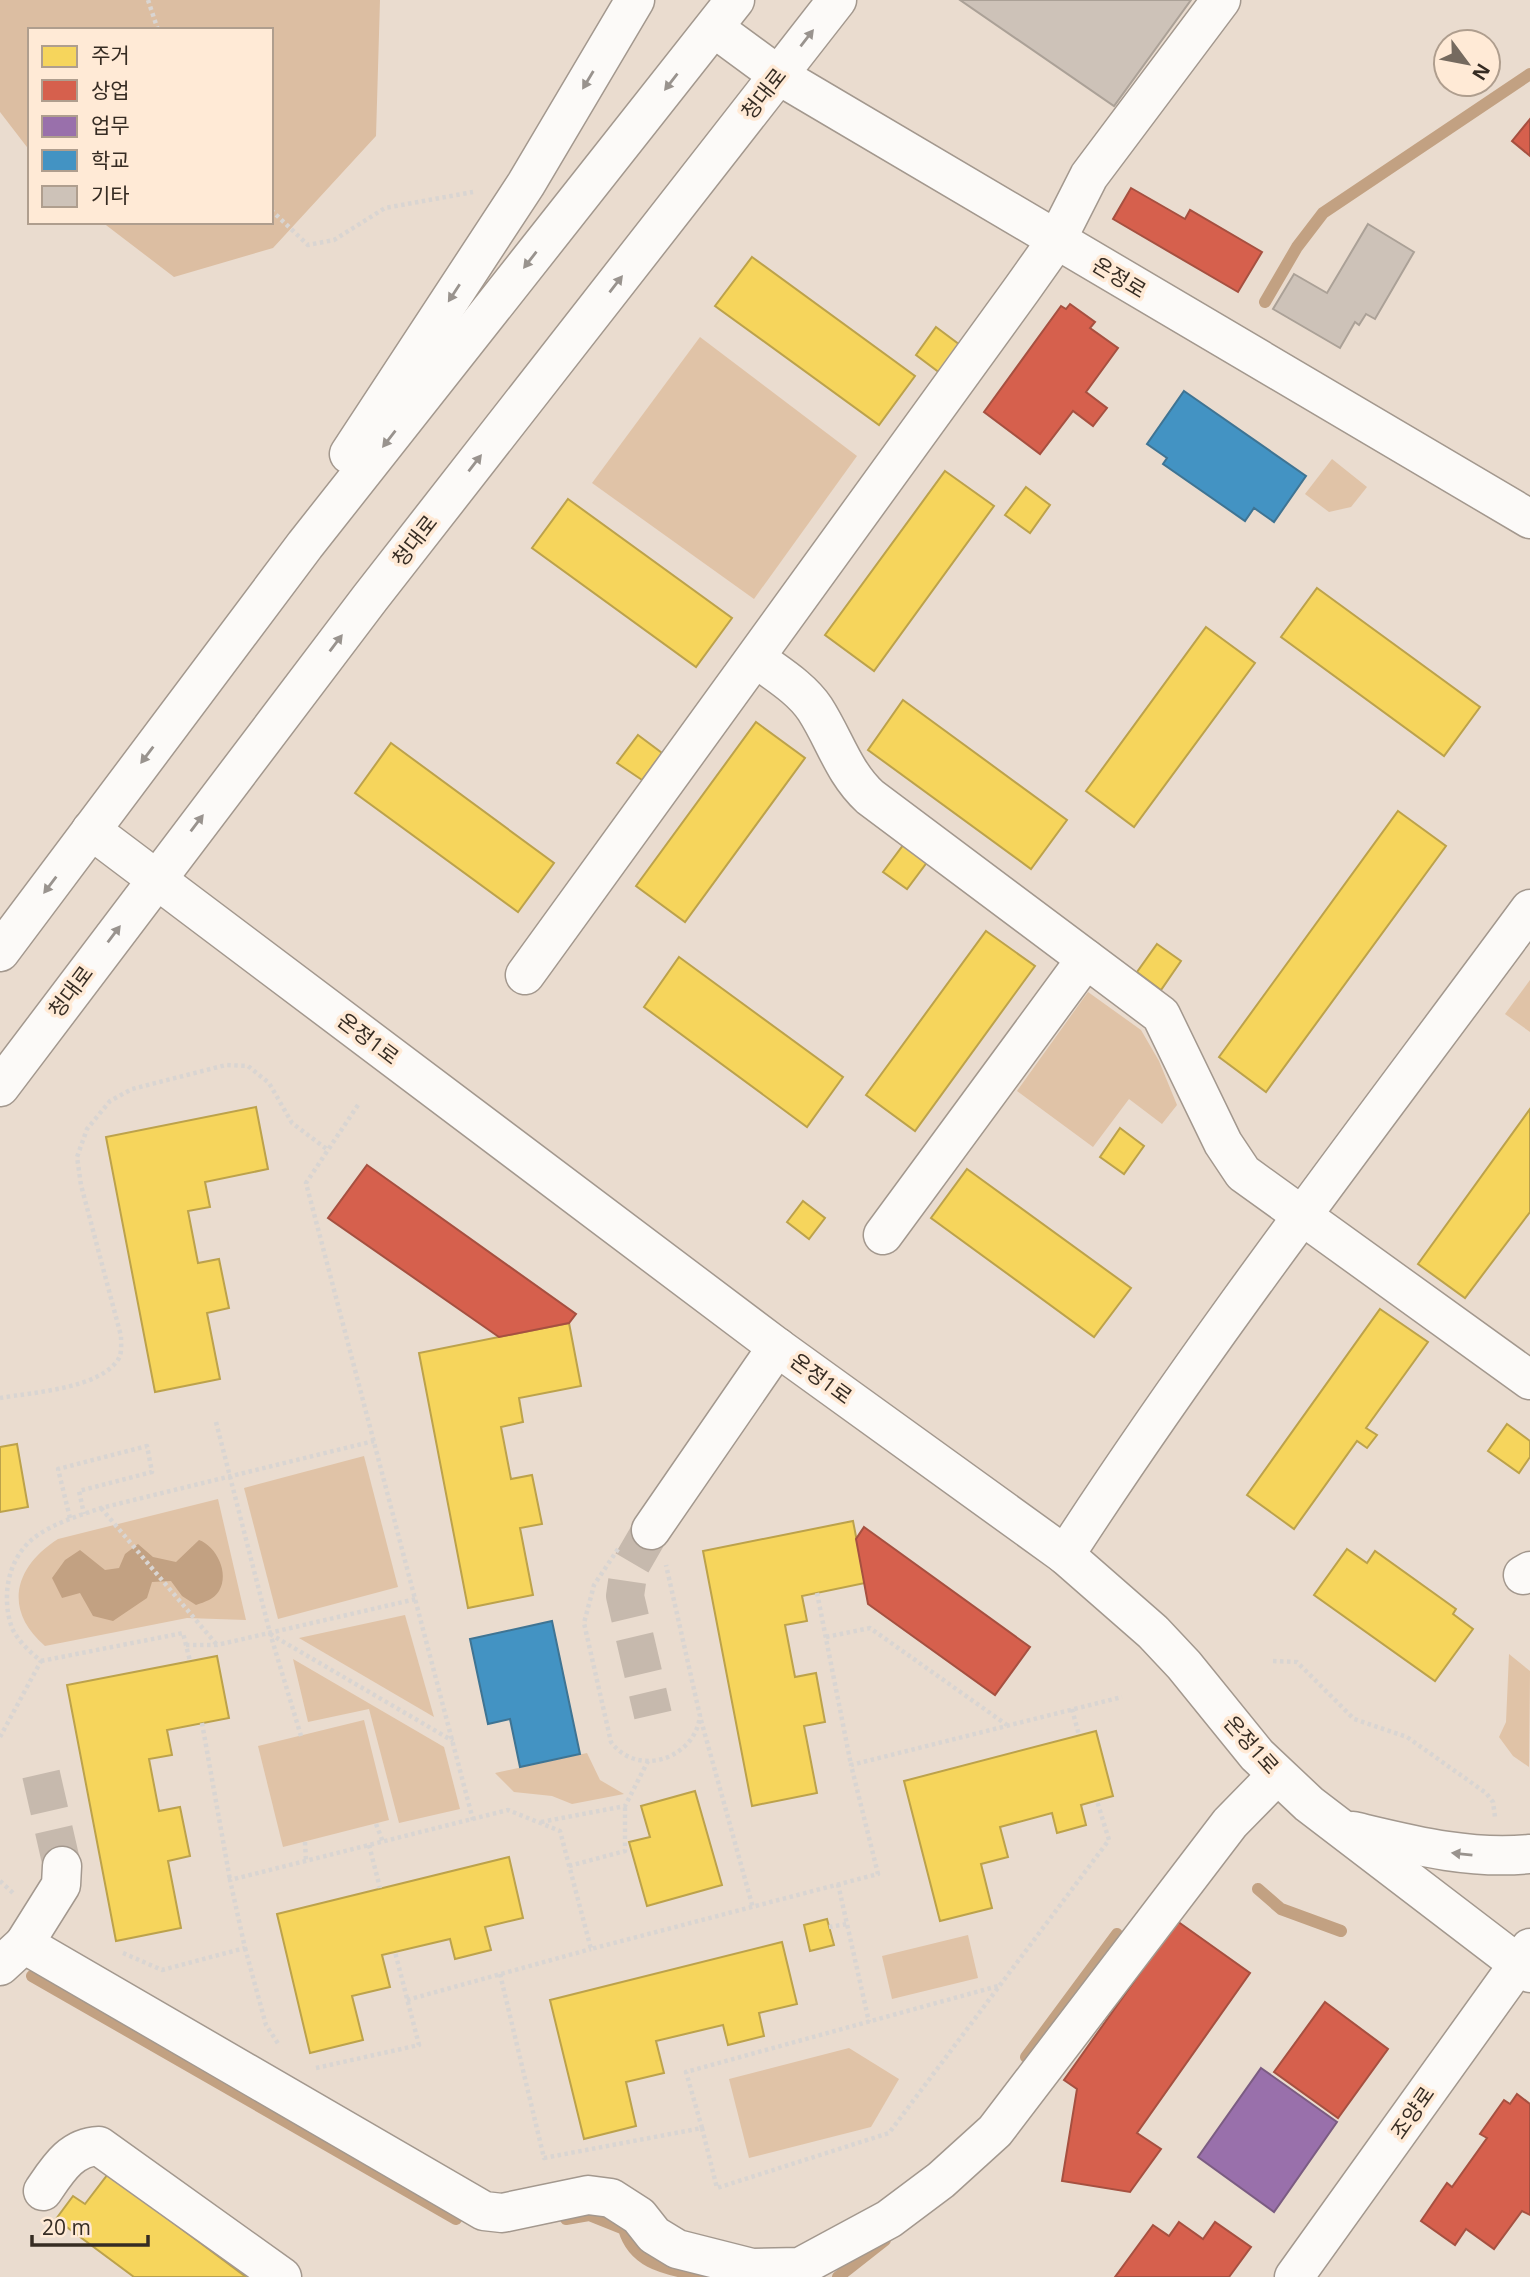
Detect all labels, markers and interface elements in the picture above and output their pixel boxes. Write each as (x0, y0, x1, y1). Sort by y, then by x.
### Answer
legend (28, 28, 273, 224)
north arrow (1432, 28, 1502, 98)
one-way arrow (800, 29, 815, 47)
text: 주거 (91, 41, 130, 69)
text: N (1466, 59, 1497, 85)
street label: 청대로 (734, 62, 792, 125)
one-way arrow (582, 70, 594, 89)
one-way arrow (664, 72, 679, 90)
text: 상업 (91, 76, 130, 104)
text: 업무 (91, 111, 130, 139)
text: 학교 (91, 146, 130, 174)
text: 기타 (91, 181, 130, 209)
street label: 온정로 (1087, 250, 1152, 304)
one-way arrow (524, 251, 538, 269)
one-way arrow (608, 275, 622, 293)
one-way arrow (448, 284, 461, 303)
one-way arrow (382, 429, 397, 447)
one-way arrow (468, 455, 483, 473)
street label: 청대로 (385, 509, 443, 572)
one-way arrow (328, 634, 343, 652)
one-way arrow (140, 746, 154, 765)
one-way arrow (190, 814, 204, 832)
one-way arrow (43, 876, 57, 894)
one-way arrow (106, 925, 120, 943)
street label: 청대로 (42, 960, 99, 1023)
street label: 온정1로 (332, 1006, 405, 1070)
street label: 온정1로 (785, 1346, 858, 1410)
street label: 온정1로 (1218, 1709, 1286, 1780)
one-way arrow (1451, 1848, 1473, 1859)
street label: 조양로 (1384, 2081, 1440, 2144)
scale bar (32, 2204, 147, 2248)
text: 20 m (42, 2213, 91, 2241)

